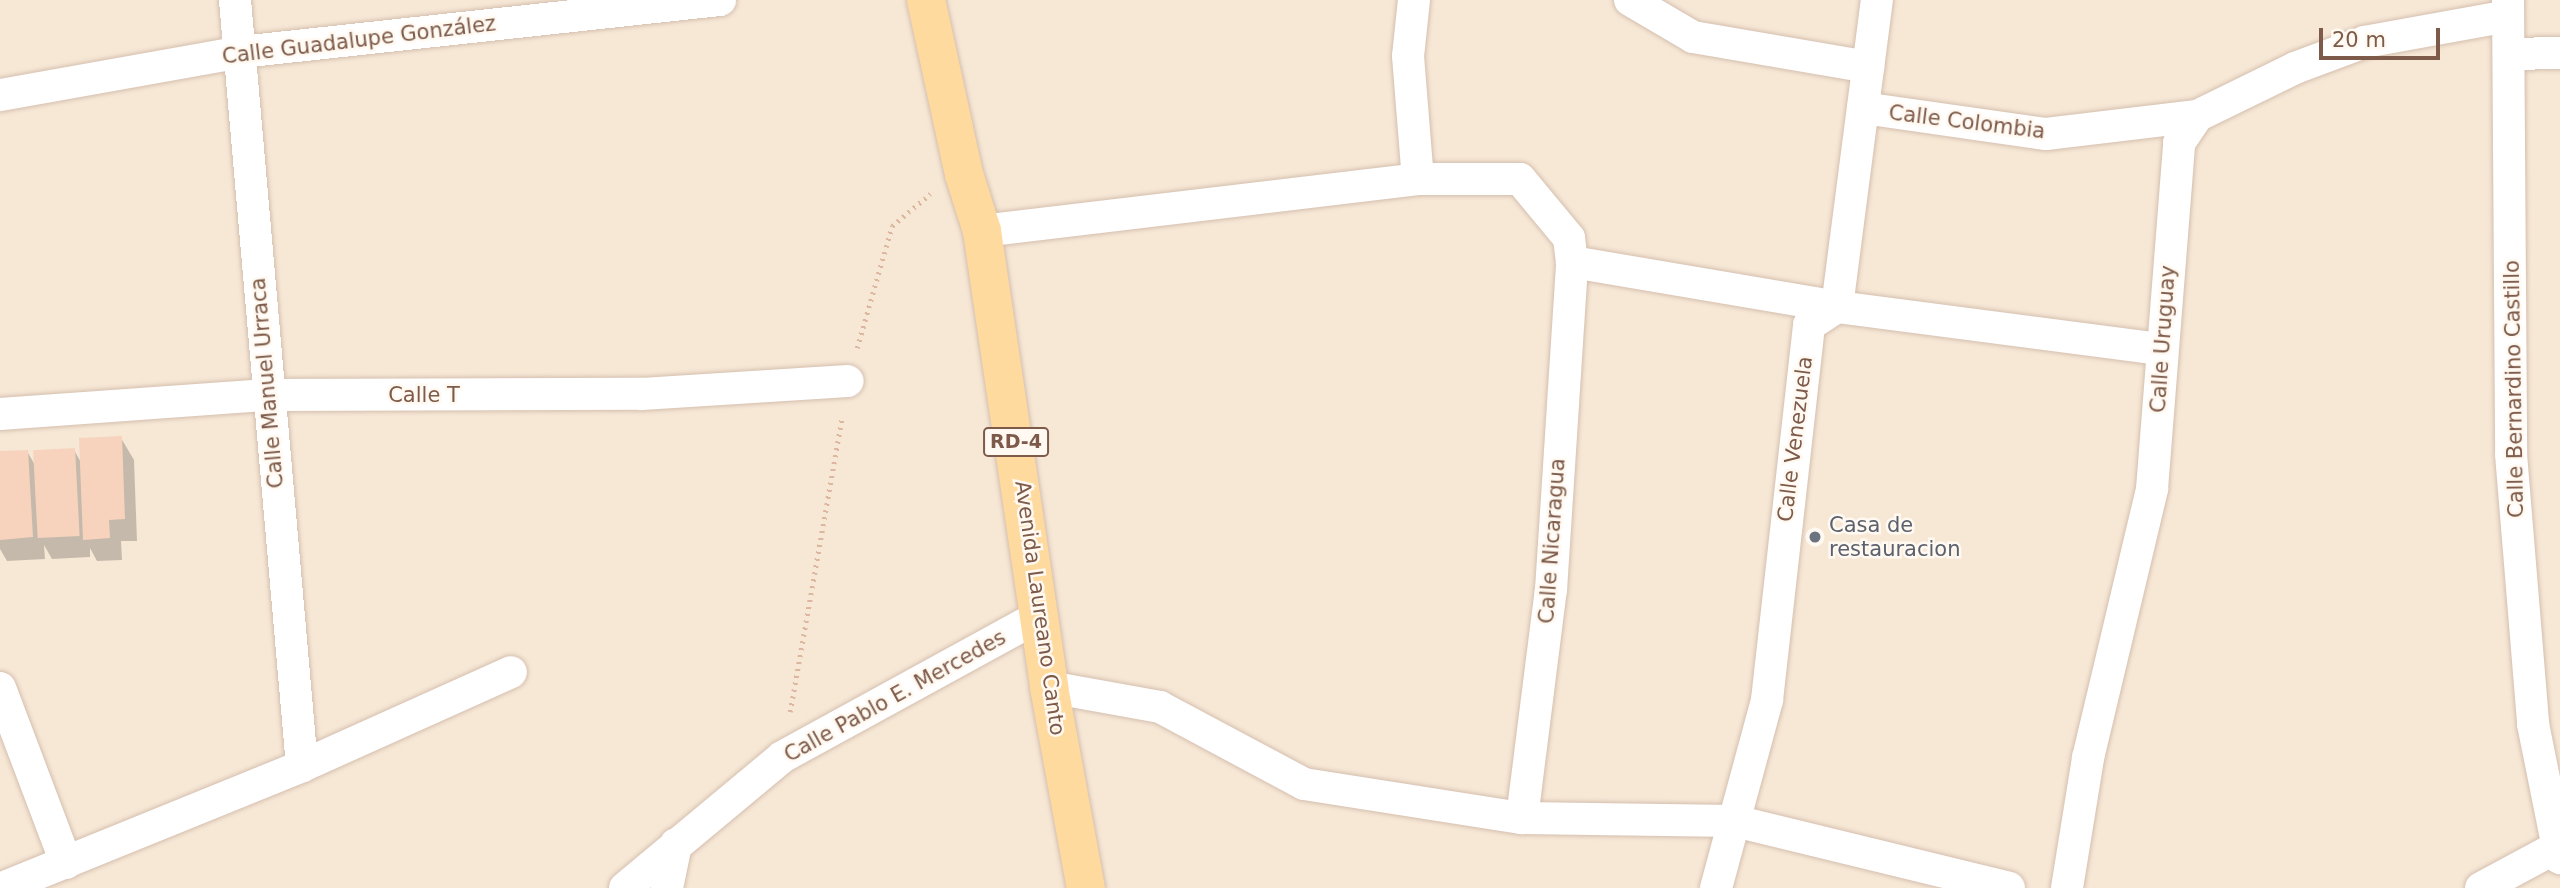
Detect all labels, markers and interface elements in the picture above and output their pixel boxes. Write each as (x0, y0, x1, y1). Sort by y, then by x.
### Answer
street label: Calle Guadalupe González (221, 11, 497, 69)
scale bar (2322, 14, 2443, 58)
text: 20 m (2332, 28, 2386, 52)
street label: Calle Colombia (1887, 100, 2047, 144)
street label: Calle Bernardino Castillo (2499, 260, 2529, 518)
street label: Calle Uruguay (2145, 264, 2181, 414)
street label: Calle Manuel Urraca (245, 277, 289, 489)
street label: Calle Venezuela (1772, 355, 1818, 523)
street label: Calle T (388, 382, 460, 408)
road number: RD-4 (983, 426, 1049, 458)
street label: Calle Nicaragua (1534, 457, 1570, 625)
street label: Avenida Laureano Canto (1010, 479, 1070, 737)
place label: Casa de restauracion (1829, 512, 1960, 562)
marker: Casa de restauracion (1807, 529, 1823, 545)
street label: Calle Pablo E. Mercedes (780, 624, 1010, 768)

